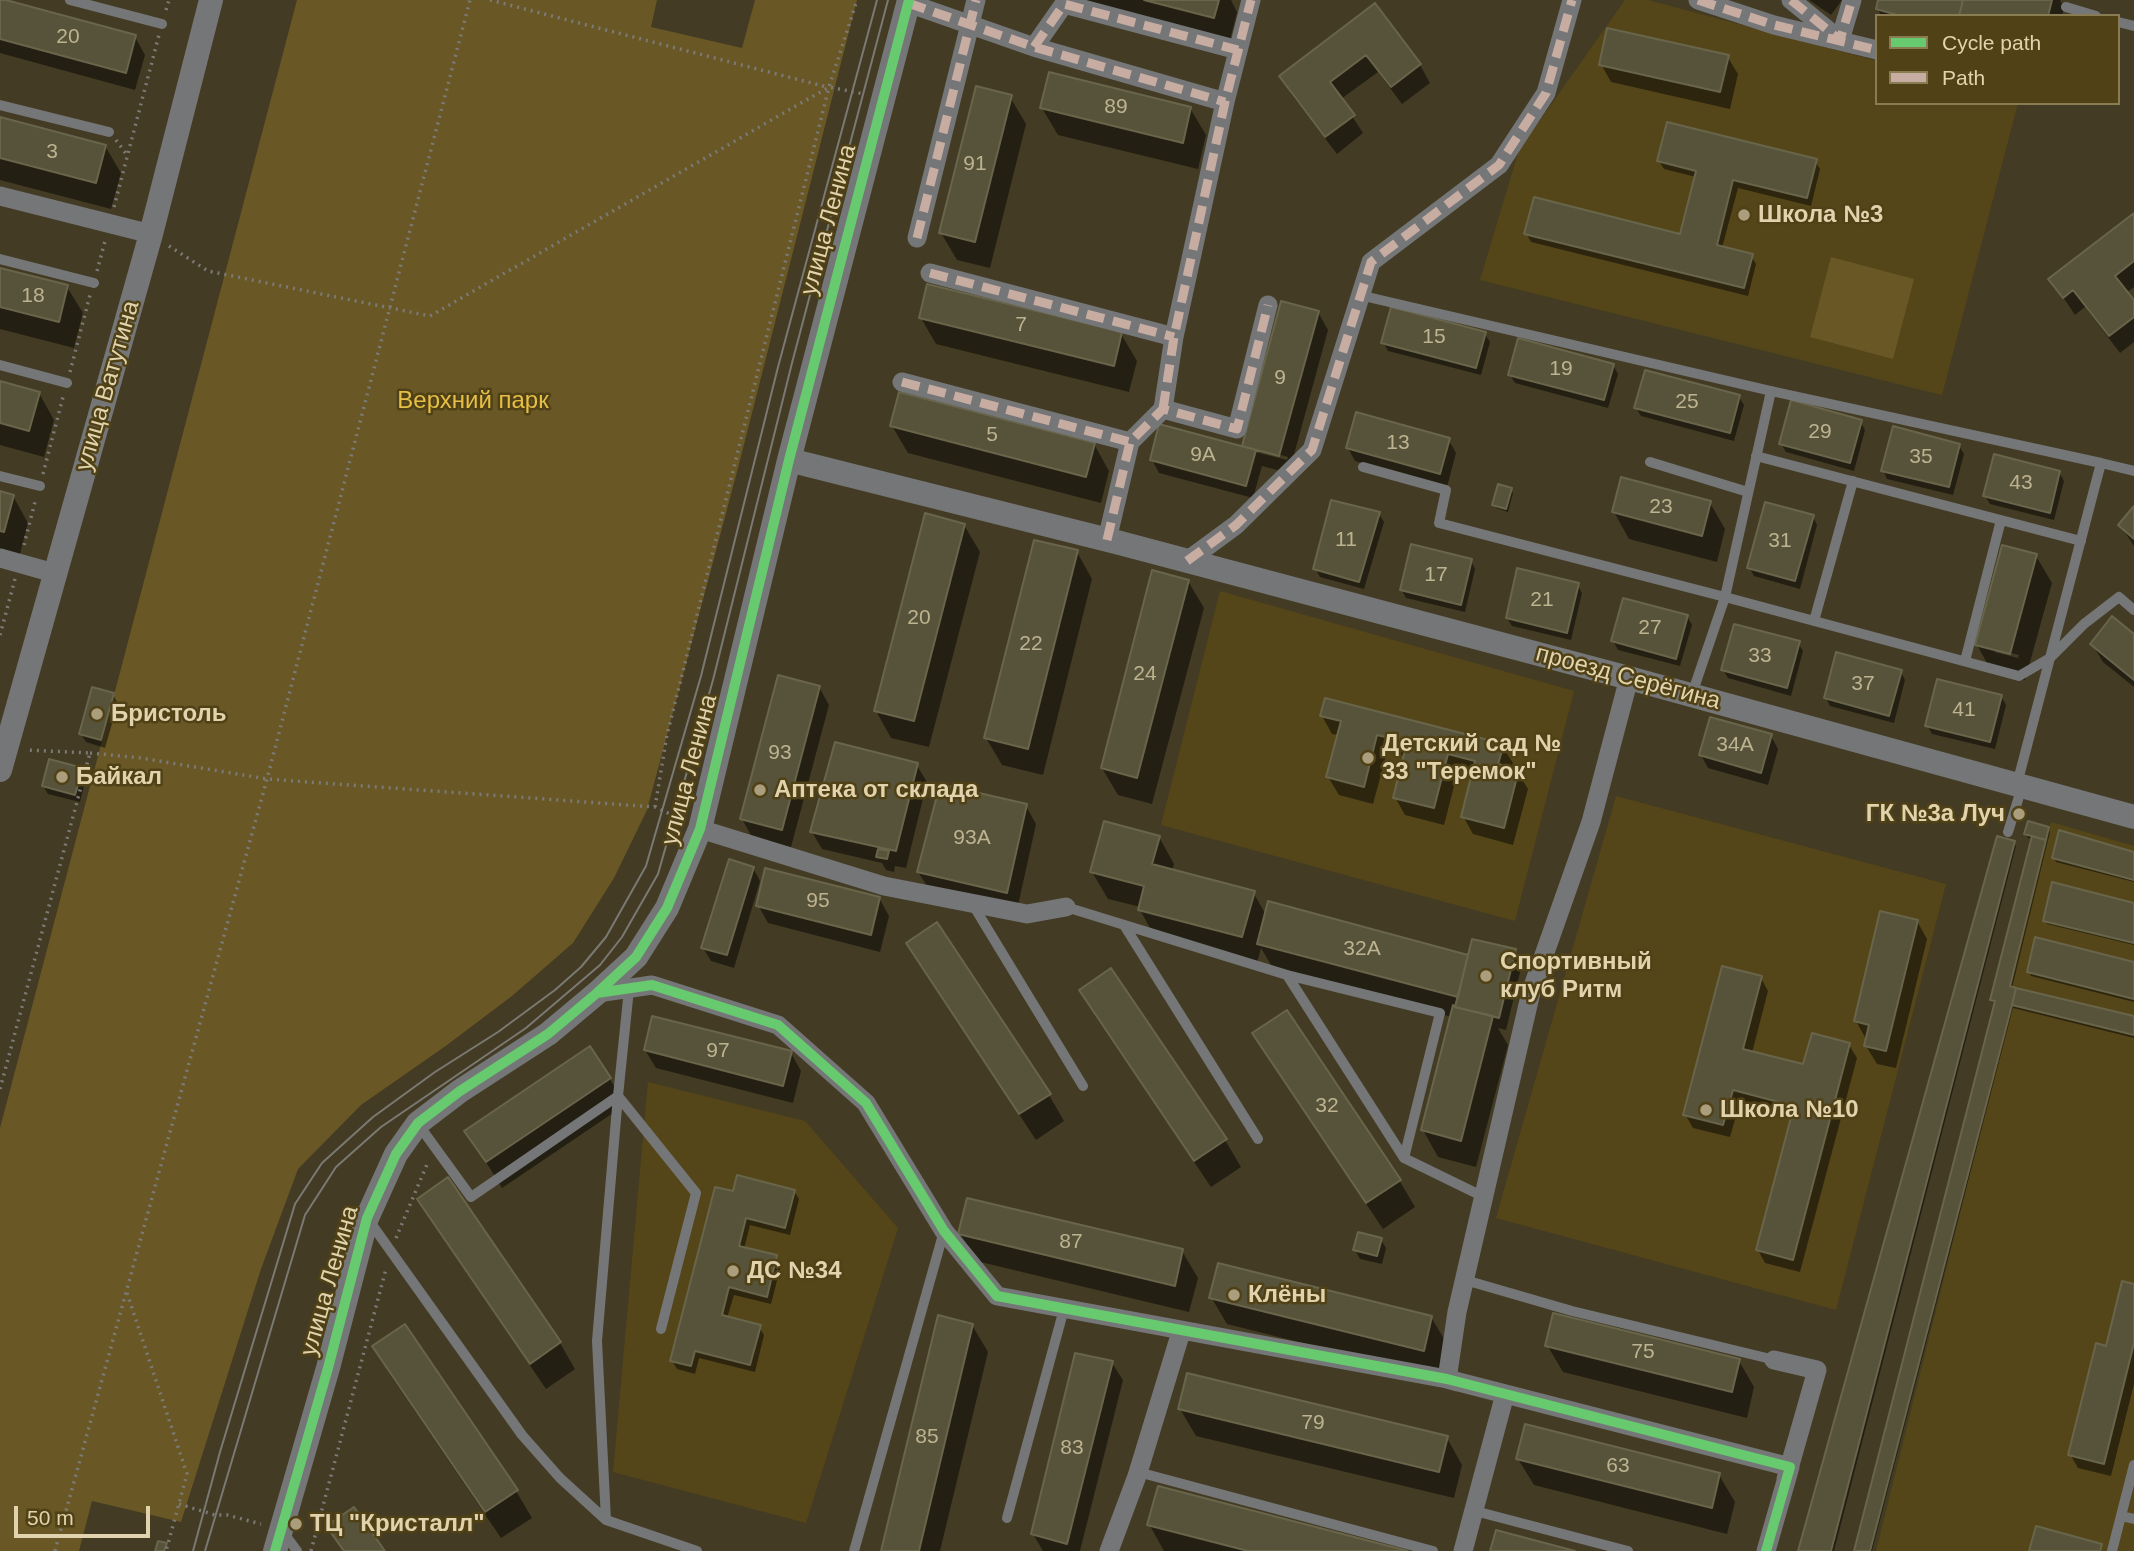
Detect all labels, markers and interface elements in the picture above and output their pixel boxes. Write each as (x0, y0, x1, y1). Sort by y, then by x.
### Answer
legend (1875, 14, 2120, 105)
house number: 20 (56, 24, 80, 50)
text: Cycle path (1942, 31, 2041, 54)
text: Path (1942, 66, 1985, 89)
house number: 89 (1104, 94, 1128, 120)
house number: 3 (46, 139, 58, 165)
street label: улица Ленина (795, 141, 863, 299)
house number: 91 (963, 151, 987, 177)
place label: Школа №3 (1758, 201, 1883, 229)
marker: Школа №3 (1736, 207, 1752, 223)
house number: 18 (21, 283, 45, 309)
street label: улица Ватутина (70, 298, 146, 474)
house number: 7 (1015, 312, 1027, 338)
house number: 15 (1422, 324, 1446, 350)
house number: 19 (1549, 356, 1573, 382)
house number: 9 (1274, 365, 1286, 391)
park label: Верхний парк (397, 387, 549, 415)
house number: 25 (1675, 389, 1699, 415)
house number: 29 (1808, 419, 1832, 445)
house number: 5 (986, 422, 998, 448)
house number: 13 (1386, 430, 1410, 456)
house number: 9А (1190, 442, 1216, 468)
house number: 35 (1909, 444, 1933, 470)
house number: 43 (2009, 470, 2033, 496)
house number: 23 (1649, 494, 1673, 520)
house number: 11 (1335, 527, 1357, 553)
house number: 31 (1768, 528, 1792, 554)
house number: 17 (1424, 562, 1448, 588)
house number: 21 (1530, 587, 1554, 613)
house number: 20 (907, 605, 931, 631)
house number: 27 (1638, 615, 1662, 641)
house number: 22 (1019, 631, 1043, 657)
street label: проезд Серёгина (1533, 640, 1723, 716)
house number: 33 (1748, 643, 1772, 669)
house number: 24 (1133, 661, 1157, 687)
house number: 37 (1851, 671, 1875, 697)
street label: улица Ленина (656, 691, 724, 849)
house number: 41 (1952, 697, 1976, 723)
place label: Бристоль (111, 700, 227, 728)
marker: Бристоль (89, 706, 105, 722)
place label: Детский сад № 33 "Теремок" (1382, 730, 1561, 786)
house number: 34А (1716, 732, 1754, 758)
house number: 93 (768, 740, 792, 766)
marker: Детский сад № 33 "Теремок" (1360, 750, 1376, 766)
place label: Байкал (76, 763, 162, 791)
marker: Байкал (54, 769, 70, 785)
place label: Аптека от склада (774, 776, 978, 804)
marker: Аптека от склада (752, 782, 768, 798)
place label: ГК №3а Луч (1866, 800, 2005, 828)
marker: ГК №3а Луч (2011, 806, 2027, 822)
house number: 93А (953, 825, 991, 851)
house number: 95 (806, 888, 830, 914)
house number: 32А (1343, 936, 1381, 962)
place label: Спортивный клуб Ритм (1500, 948, 1652, 1004)
marker: Спортивный клуб Ритм (1478, 968, 1494, 984)
house number: 97 (706, 1038, 730, 1064)
house number: 32 (1315, 1093, 1339, 1119)
place label: Школа №10 (1720, 1096, 1859, 1124)
marker: Школа №10 (1698, 1102, 1714, 1118)
street label: улица Ленина (295, 1203, 365, 1359)
house number: 87 (1059, 1229, 1083, 1255)
place label: ДС №34 (747, 1257, 842, 1285)
marker: ДС №34 (725, 1263, 741, 1279)
place label: Клёны (1248, 1281, 1326, 1309)
marker: Клёны (1226, 1287, 1242, 1303)
house number: 75 (1631, 1339, 1655, 1365)
house number: 79 (1301, 1410, 1325, 1436)
house number: 85 (915, 1424, 939, 1450)
house number: 83 (1060, 1435, 1084, 1461)
house number: 63 (1606, 1453, 1630, 1479)
scale bar (18, 1492, 154, 1536)
text: 50 m (27, 1506, 74, 1529)
place label: ТЦ "Кристалл" (310, 1510, 485, 1538)
marker: ТЦ "Кристалл" (288, 1516, 304, 1532)

